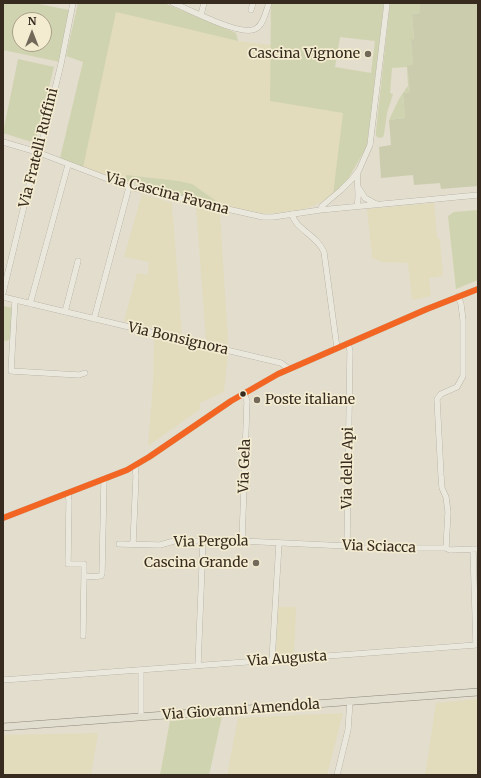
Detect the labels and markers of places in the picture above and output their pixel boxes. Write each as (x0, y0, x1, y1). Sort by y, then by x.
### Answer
place label: Cascina Vignone (248, 46, 360, 62)
marker: Cascina Vignone (363, 49, 373, 59)
unlabelled marker (238, 389, 248, 399)
place label: Poste italiane (265, 392, 355, 408)
marker: Poste italiane (252, 395, 262, 405)
place label: Cascina Grande (144, 555, 248, 571)
marker: Cascina Grande (251, 558, 261, 568)

